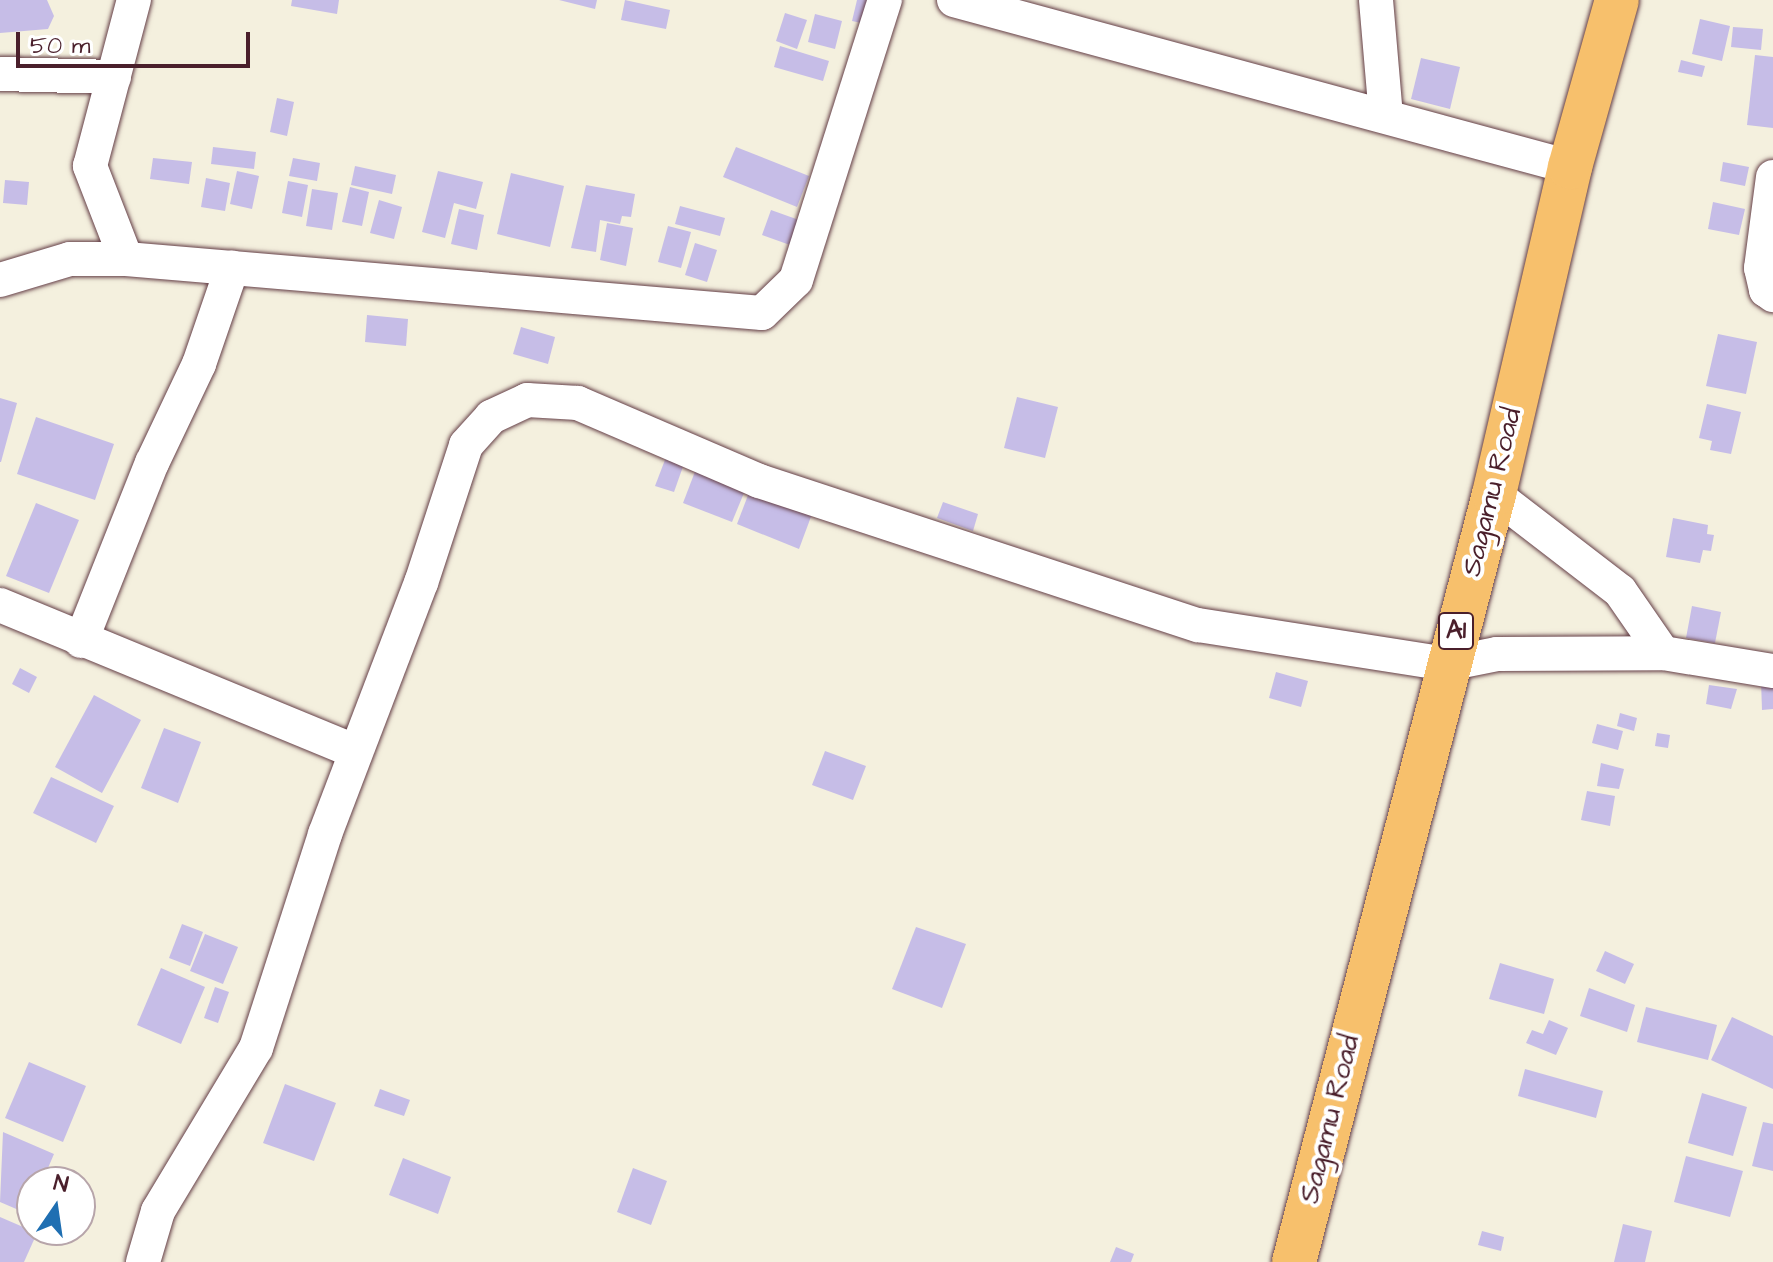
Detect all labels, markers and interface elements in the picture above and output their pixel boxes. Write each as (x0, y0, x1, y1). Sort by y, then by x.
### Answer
scale bar (20, 16, 254, 66)
text: 50 m (30, 29, 90, 63)
street label: Sagamu Road (1455, 404, 1529, 580)
road number: A1 (1438, 609, 1474, 653)
street label: Sagamu Road (1293, 1031, 1367, 1207)
north arrow (16, 1166, 96, 1246)
text: N (51, 1167, 71, 1201)

